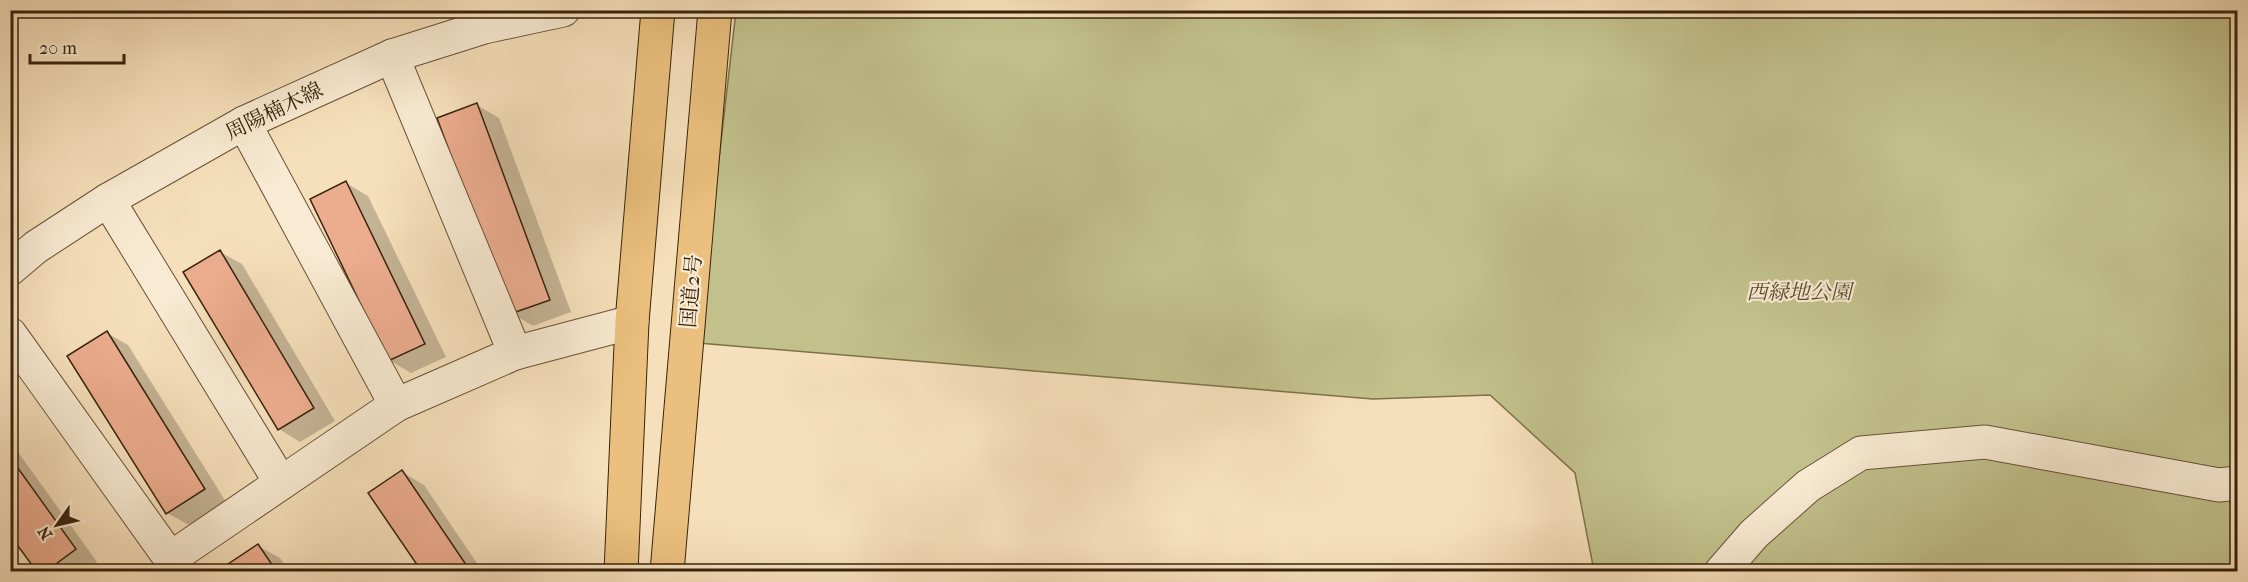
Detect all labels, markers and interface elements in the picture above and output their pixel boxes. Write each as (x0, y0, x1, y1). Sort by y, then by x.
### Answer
scale bar (30, 27, 124, 65)
text: 20 m (39, 38, 77, 59)
street label: 周陽楠木線 (222, 77, 326, 145)
street label: 国道2号 (676, 253, 706, 329)
park label: 西緑地公園 (1747, 280, 1854, 304)
north arrow (27, 495, 87, 555)
text: N (33, 522, 56, 543)

